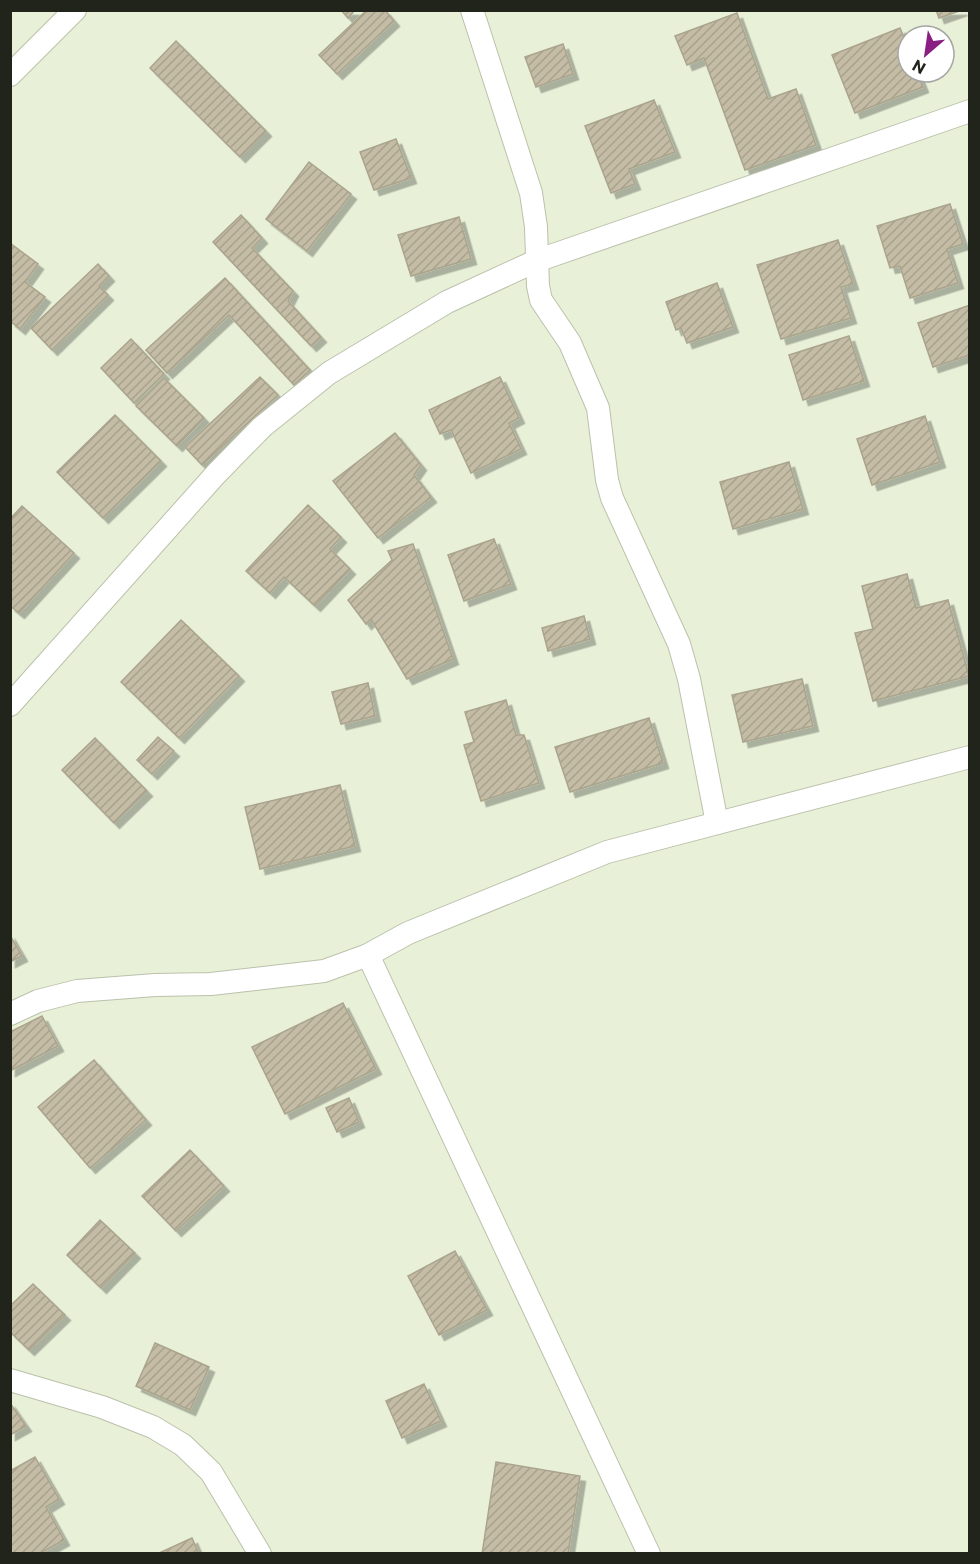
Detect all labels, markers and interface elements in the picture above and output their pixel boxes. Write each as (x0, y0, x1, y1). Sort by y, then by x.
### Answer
north arrow (896, 24, 956, 84)
text: N (909, 56, 928, 79)

